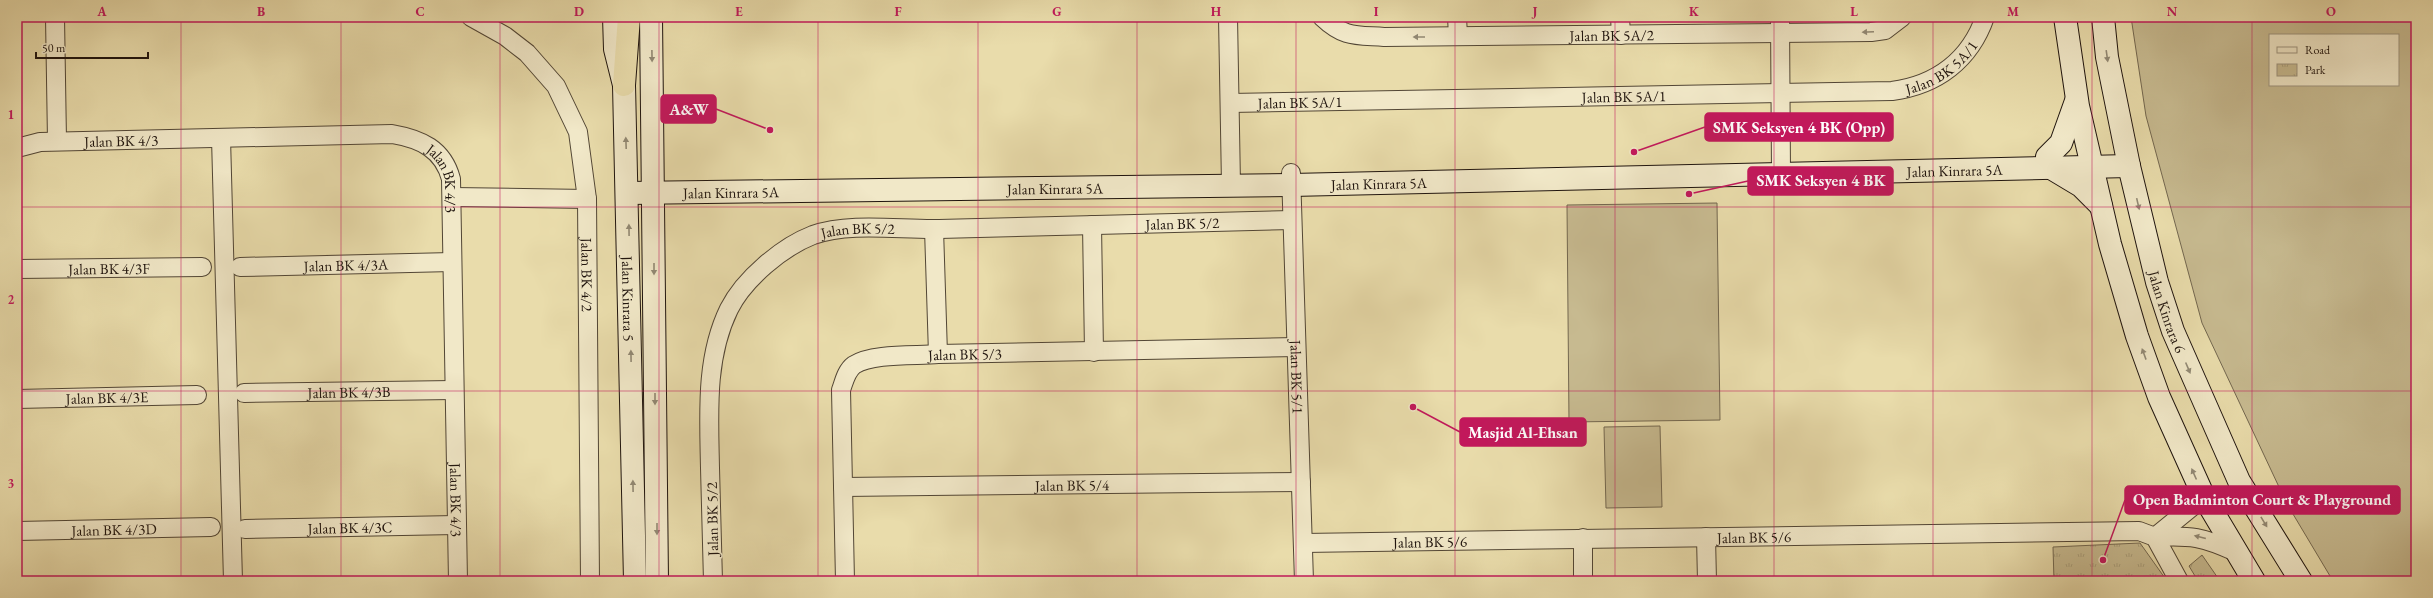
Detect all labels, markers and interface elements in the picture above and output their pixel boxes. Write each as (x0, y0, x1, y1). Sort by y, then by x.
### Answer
text: A (96, 3, 107, 20)
text: B (257, 3, 265, 20)
text: C (415, 3, 425, 20)
text: D (574, 3, 584, 20)
text: E (735, 3, 743, 20)
text: F (894, 3, 902, 20)
text: G (1052, 3, 1062, 20)
text: H (1211, 3, 1222, 20)
text: I (1374, 3, 1379, 20)
text: J (1531, 3, 1538, 20)
text: K (1689, 3, 1700, 20)
text: L (1850, 3, 1858, 20)
text: M (2007, 3, 2019, 20)
text: N (2167, 3, 2178, 20)
text: O (2326, 3, 2336, 20)
street label: Jalan BK 5A/2 (1567, 25, 1655, 45)
one-way arrow (1862, 28, 1874, 35)
scale bar (36, 34, 148, 60)
one-way arrow (1412, 34, 1425, 40)
legend (2269, 34, 2399, 86)
street label: Jalan BK 5A/1 (1901, 36, 1981, 98)
text: 50 m (42, 40, 66, 56)
text: Road (2305, 42, 2331, 58)
one-way arrow (648, 50, 655, 62)
one-way arrow (2104, 50, 2110, 62)
text: Park (2305, 62, 2326, 78)
street label: Jalan BK 5A/1 (1580, 86, 1666, 106)
street label: Jalan BK 5A/1 (1256, 91, 1342, 112)
callout: A&W (661, 95, 716, 123)
text: A&W (668, 99, 710, 120)
text: 1 (8, 106, 15, 123)
callout: SMK Seksyen 4 BK (Opp) (1705, 113, 1893, 141)
text: SMK Seksyen 4 BK (Opp) (1713, 117, 1885, 138)
street label: Jalan BK 4/3 (82, 130, 158, 151)
one-way arrow (623, 136, 629, 149)
street label: Jalan BK 4/3 (422, 138, 461, 213)
street label: Jalan Kinrara 5A (1905, 159, 2004, 181)
callout: SMK Seksyen 4 BK (1748, 167, 1893, 195)
text: SMK Seksyen 4 BK (1756, 170, 1886, 191)
street label: Jalan Kinrara 5A (1329, 172, 1428, 194)
street label: Jalan Kinrara 5A (1005, 178, 1104, 198)
street label: Jalan Kinrara 5A (681, 182, 780, 202)
one-way arrow (2135, 198, 2141, 210)
street label: Jalan BK 5/2 (1143, 212, 1220, 233)
street label: Jalan BK 5/2 (817, 218, 896, 242)
one-way arrow (625, 224, 632, 236)
street label: Jalan BK 4/2 (578, 236, 597, 313)
street label: Jalan BK 4/3A (302, 254, 389, 275)
street label: Jalan Kinrara 5 (618, 254, 639, 342)
street label: Jalan BK 4/3F (66, 258, 150, 278)
one-way arrow (651, 263, 657, 276)
street label: Jalan Kinrara 6 (2145, 267, 2191, 356)
text: 2 (8, 291, 15, 308)
street label: Jalan BK 5/1 (1287, 338, 1308, 414)
street label: Jalan BK 5/3 (926, 343, 1002, 364)
one-way arrow (2140, 347, 2146, 359)
one-way arrow (628, 349, 634, 362)
one-way arrow (2186, 362, 2192, 374)
street label: Jalan BK 4/3B (305, 381, 391, 402)
street label: Jalan BK 4/3E (63, 387, 149, 407)
one-way arrow (652, 393, 658, 406)
callout: Masjid Al-Ehsan (1460, 418, 1586, 446)
text: Masjid Al-Ehsan (1468, 422, 1578, 443)
street label: Jalan BK 4/3 (446, 461, 467, 537)
one-way arrow (2191, 468, 2197, 479)
text: 3 (8, 475, 15, 492)
street label: Jalan BK 5/4 (1033, 475, 1110, 494)
one-way arrow (630, 479, 636, 492)
street label: Jalan BK 5/2 (702, 481, 722, 558)
callout: Open Badminton Court & Playground (2125, 486, 2400, 514)
text: Open Badminton Court & Playground (2133, 489, 2391, 510)
one-way arrow (2260, 516, 2267, 528)
street label: Jalan BK 4/3C (305, 517, 393, 537)
street label: Jalan BK 4/3D (69, 519, 157, 539)
one-way arrow (653, 523, 660, 535)
street label: Jalan BK 5/6 (1715, 526, 1791, 547)
street label: Jalan BK 5/6 (1391, 531, 1467, 551)
one-way arrow (2193, 534, 2206, 540)

